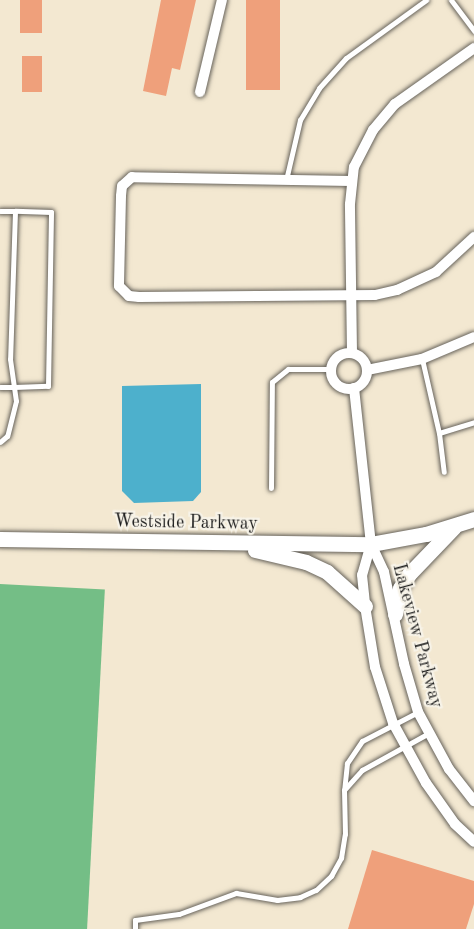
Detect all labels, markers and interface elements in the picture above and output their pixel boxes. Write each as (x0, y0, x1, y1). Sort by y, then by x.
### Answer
street label: Westside Parkway (114, 511, 258, 535)
street label: Lakeview Parkway (387, 561, 447, 711)

